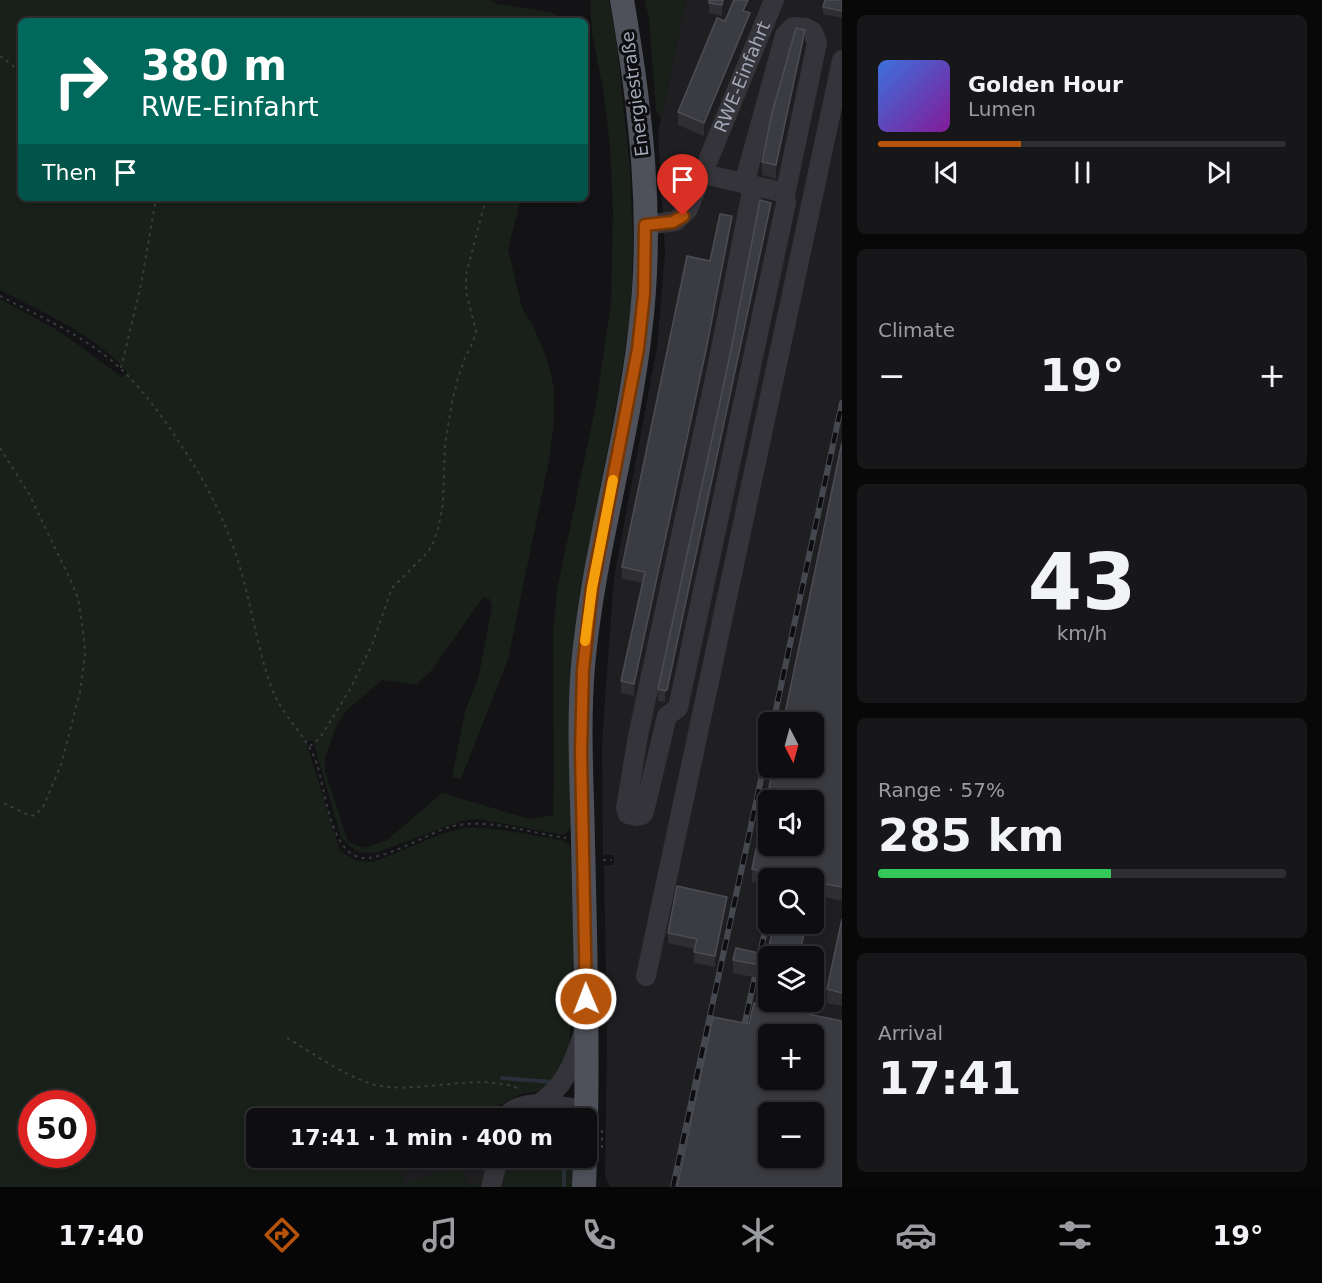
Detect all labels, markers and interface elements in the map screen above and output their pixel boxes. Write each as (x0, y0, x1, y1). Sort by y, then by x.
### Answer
street label: RWE-Einfahrt (710, 18, 774, 136)
street label: Energiestraße (616, 30, 653, 158)
text: 380 m (141, 41, 287, 90)
icon: right (42, 42, 120, 120)
text: Golden Hour (968, 72, 1123, 97)
text: RWE-Einfahrt (141, 91, 319, 122)
text: Lumen (968, 97, 1036, 121)
pin (657, 154, 708, 216)
icon: arrive (109, 156, 142, 189)
icon: previous (930, 156, 963, 189)
icon: pause (1066, 156, 1099, 189)
icon: next (1202, 156, 1235, 189)
text: Then (42, 160, 97, 185)
icon: arrive (666, 163, 699, 196)
text: Climate (878, 318, 955, 342)
text: 19° (1039, 349, 1125, 402)
text: − (878, 356, 906, 395)
text: + (1258, 356, 1286, 395)
text: 43 (1028, 537, 1136, 627)
text: km/h (1057, 621, 1107, 645)
north arrow (758, 712, 824, 778)
map controls (758, 712, 824, 1168)
text: Range · 57% (878, 778, 1005, 802)
button: sound (758, 790, 824, 856)
text: 285 km (878, 809, 1064, 862)
button: search (758, 868, 824, 934)
button: layers (758, 946, 824, 1012)
position arrow (554, 967, 618, 1031)
text: Arrival (878, 1021, 943, 1045)
button: + (758, 1024, 824, 1090)
text: 17:41 (878, 1052, 1021, 1105)
speed limit sign: 50 (18, 1090, 96, 1168)
button: − (758, 1102, 824, 1168)
text: 17:41 · 1 min · 400 m (290, 1125, 553, 1150)
icon: directions (261, 1214, 303, 1256)
icon: music (419, 1214, 461, 1256)
icon: phone (578, 1214, 620, 1256)
icon: climate (737, 1214, 779, 1256)
icon: car (895, 1214, 937, 1256)
icon: filters (1054, 1214, 1096, 1256)
text: 17:40 (58, 1220, 144, 1251)
text: 19° (1213, 1220, 1264, 1251)

